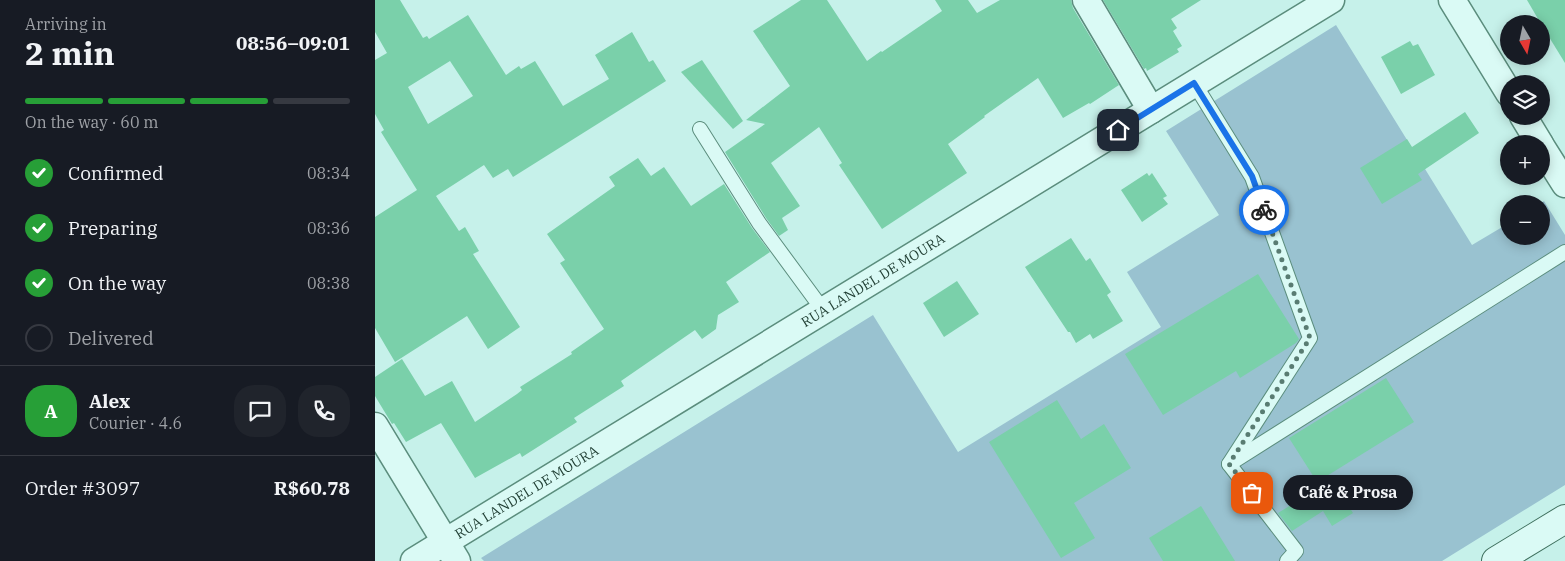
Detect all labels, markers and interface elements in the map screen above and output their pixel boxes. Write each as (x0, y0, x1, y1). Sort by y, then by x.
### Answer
text: Arriving in (25, 14, 107, 34)
north arrow (1500, 15, 1550, 65)
map controls (1500, 15, 1550, 245)
text: 08:56–09:01 (236, 31, 350, 55)
text: 2 min (25, 32, 115, 74)
button: layers (1500, 75, 1550, 125)
pin (1097, 109, 1139, 151)
text: On the way · 60 m (25, 112, 159, 132)
icon: home (1104, 116, 1132, 144)
button: + (1500, 135, 1550, 185)
icon: check (25, 159, 53, 187)
text: Confirmed (68, 161, 163, 185)
text: 08:34 (307, 163, 350, 183)
courier (1239, 185, 1289, 235)
button: − (1500, 195, 1550, 245)
icon: bike (1250, 196, 1278, 224)
icon: check (25, 214, 53, 242)
text: Preparing (68, 216, 157, 240)
text: 08:36 (307, 218, 350, 238)
street label: RUA LANDEL DE MOURA (798, 229, 948, 331)
icon: check (25, 269, 53, 297)
text: On the way (68, 271, 166, 295)
text: 08:38 (307, 273, 350, 293)
text: Delivered (68, 326, 154, 350)
button: chat (234, 385, 286, 437)
button: phone (298, 385, 350, 437)
text: Alex (89, 389, 130, 413)
text: A (44, 399, 58, 423)
text: Courier · 4.6 (89, 413, 182, 433)
street label: RUA LANDEL DE MOURA (451, 441, 602, 543)
pin (1231, 472, 1273, 514)
text: Order #3097 (25, 476, 140, 500)
text: R$60.78 (274, 476, 350, 500)
callout: Café & Prosa (1282, 476, 1412, 510)
icon: bag (1238, 479, 1266, 507)
text: Café & Prosa (1299, 482, 1397, 502)

